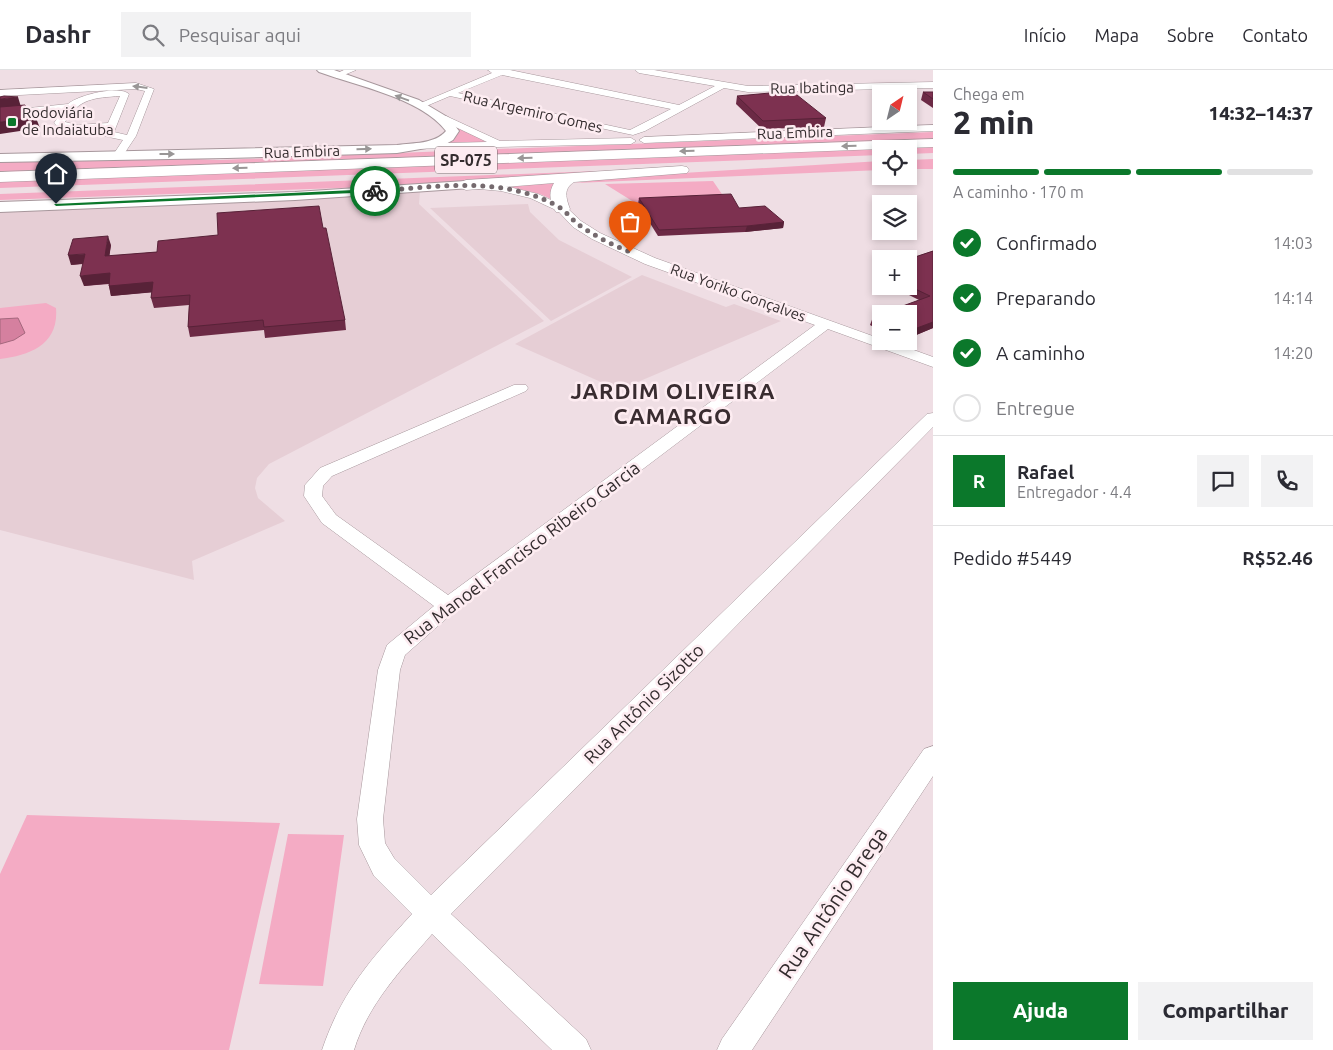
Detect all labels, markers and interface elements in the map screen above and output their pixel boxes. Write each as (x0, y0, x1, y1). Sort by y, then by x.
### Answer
search box (121, 12, 471, 57)
text: Dashr (25, 21, 91, 48)
icon: search (139, 21, 167, 49)
text: Pesquisar aqui (179, 24, 301, 46)
text: Início (1024, 25, 1066, 45)
text: Mapa (1094, 25, 1139, 45)
text: Sobre (1167, 25, 1214, 45)
text: Contato (1242, 25, 1308, 45)
street label: Rua Ibatinga (770, 78, 854, 97)
one-way arrow (132, 83, 148, 91)
north arrow (872, 85, 918, 130)
map controls (872, 85, 917, 350)
text: Chega em (953, 85, 1025, 103)
street label: Rua Argemiro Gomes (462, 87, 604, 136)
one-way arrow (394, 94, 409, 102)
text: 14:32–14:37 (1208, 102, 1313, 124)
place label: Rodoviária de Indaiatuba (22, 104, 114, 138)
text: 2 min (953, 104, 1034, 140)
marker: Rodoviária de Indaiatuba (6, 116, 18, 128)
street label: Rua Embira (757, 123, 833, 142)
button: locate (872, 140, 917, 185)
street label: Rua Embira (264, 142, 340, 161)
one-way arrow (841, 142, 857, 150)
one-way arrow (357, 145, 373, 153)
road number: SP-075 (435, 146, 497, 174)
one-way arrow (679, 148, 695, 156)
one-way arrow (159, 150, 175, 158)
pin (35, 153, 77, 204)
one-way arrow (516, 154, 532, 162)
icon: home (42, 160, 70, 188)
one-way arrow (231, 165, 247, 173)
courier (350, 166, 400, 216)
icon: bike (361, 177, 389, 205)
text: A caminho · 170 m (953, 183, 1084, 201)
button: layers (872, 195, 917, 240)
pin (609, 201, 651, 252)
icon: bag (616, 208, 644, 236)
icon: check (953, 229, 981, 257)
text: Confirmado (996, 232, 1097, 254)
text: 14:03 (1273, 234, 1313, 252)
button: + (872, 250, 917, 295)
street label: Rua Yoriko Gonçalves (668, 260, 808, 325)
icon: check (953, 284, 981, 312)
text: Preparando (996, 287, 1096, 309)
text: 14:14 (1273, 289, 1313, 307)
button: − (872, 305, 917, 350)
icon: check (953, 339, 981, 367)
text: A caminho (996, 342, 1085, 364)
text: 14:20 (1273, 344, 1313, 362)
district label: JARDIM OLIVEIRA CAMARGO (570, 378, 776, 428)
text: Entregue (996, 397, 1075, 419)
button: chat (1197, 455, 1249, 507)
button: phone (1261, 455, 1313, 507)
street label: Rua Manoel Francisco Ribeiro Garcia (399, 457, 643, 648)
text: Rafael (1017, 461, 1074, 483)
text: R (973, 470, 985, 492)
text: Entregador · 4.4 (1017, 483, 1132, 501)
text: Pedido #5449 (953, 547, 1072, 569)
text: R$52.46 (1242, 547, 1313, 569)
street label: Rua Antônio Sizotto (579, 639, 707, 767)
street label: Rua Antônio Brega (773, 822, 892, 982)
button: Ajuda (953, 982, 1128, 1040)
button: Compartilhar (1138, 982, 1313, 1040)

